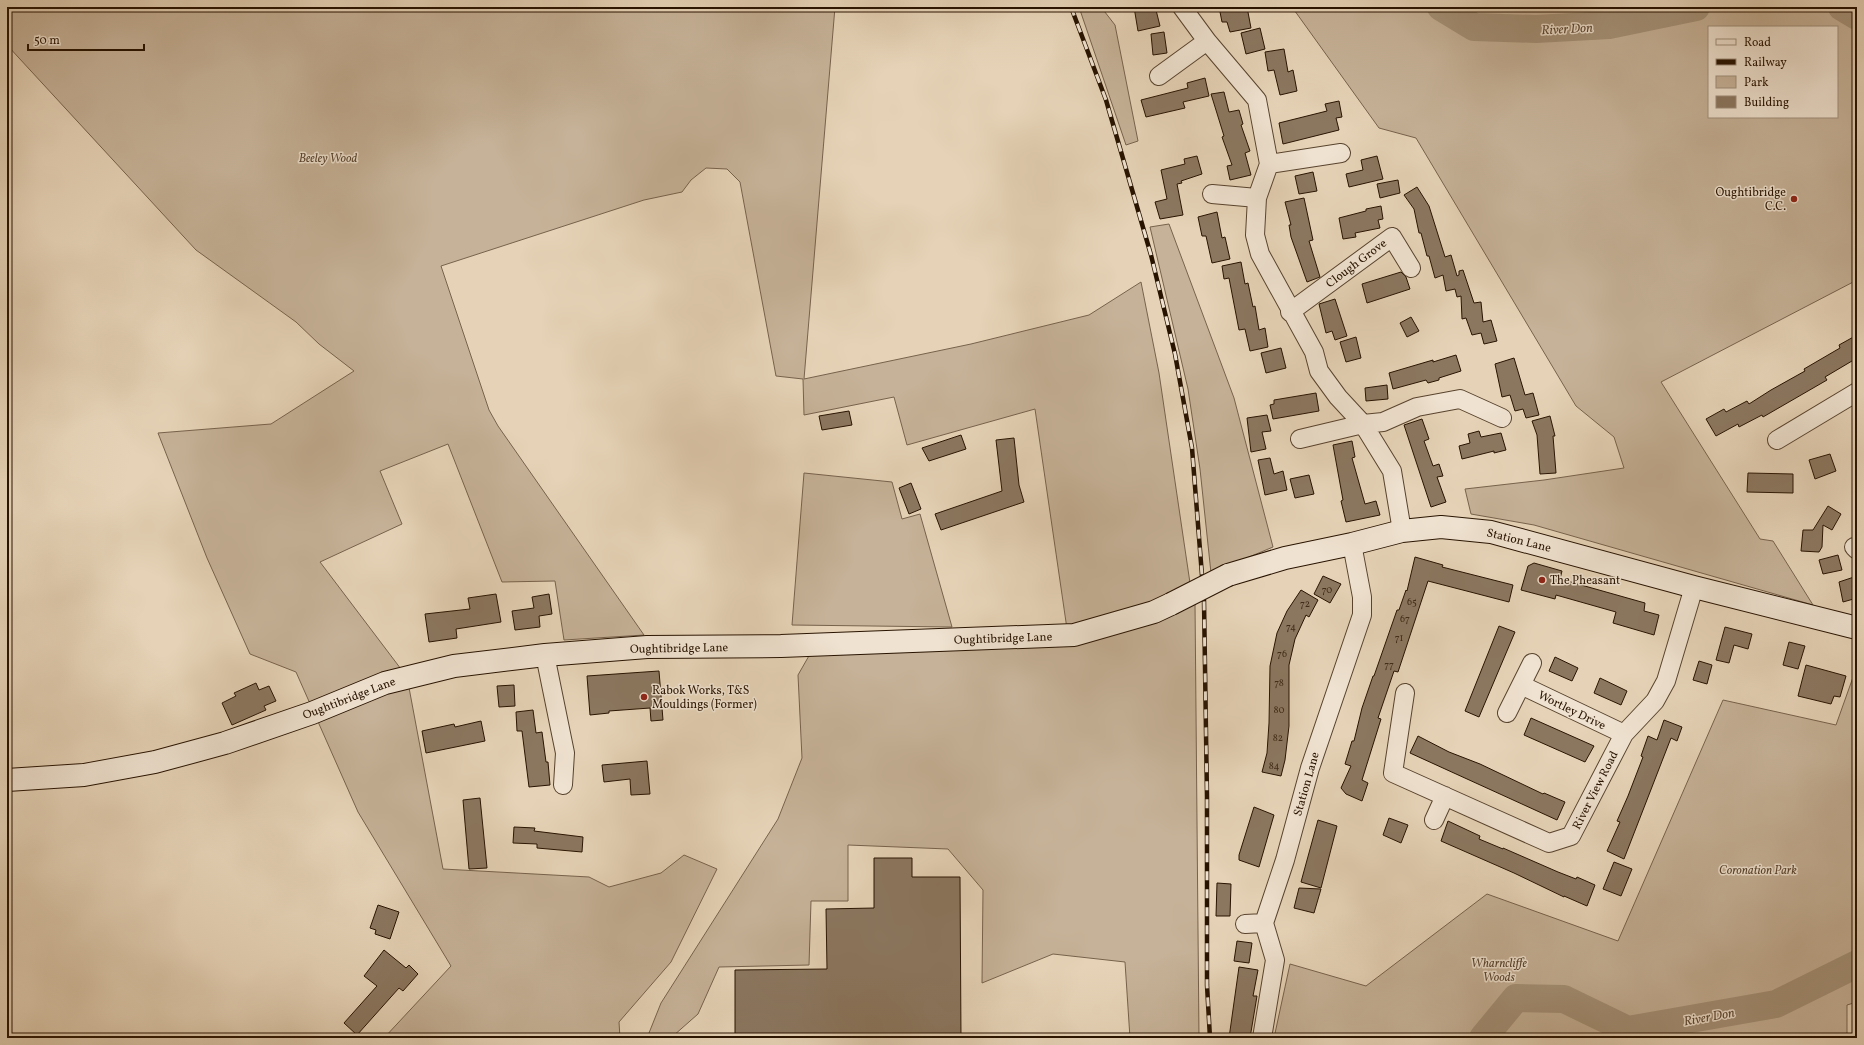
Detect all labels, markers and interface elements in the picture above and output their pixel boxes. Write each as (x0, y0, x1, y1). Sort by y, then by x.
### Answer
water label: River Don (1541, 20, 1594, 40)
scale bar (28, 26, 144, 52)
legend (1708, 26, 1838, 118)
text: 50 m (34, 33, 60, 49)
text: Road (1744, 35, 1771, 51)
text: Railway (1744, 55, 1787, 71)
text: Park (1744, 75, 1769, 91)
text: Building (1744, 95, 1789, 111)
park label: Beeley Wood (299, 151, 357, 167)
place label: Oughtibridge C.C. (1716, 185, 1786, 215)
marker: Oughtibridge C.C. (1789, 194, 1799, 204)
street label: Clough Grove (1323, 235, 1391, 292)
street label: Station Lane (1485, 525, 1553, 557)
place label: The Pheasant (1550, 573, 1620, 589)
marker: The Pheasant (1537, 575, 1547, 585)
house number: 70 (1322, 583, 1332, 597)
house number: 65 (1407, 595, 1417, 609)
house number: 72 (1300, 597, 1310, 611)
house number: 67 (1400, 612, 1410, 626)
house number: 74 (1286, 620, 1296, 634)
street label: Oughtibridge Lane (954, 629, 1053, 649)
house number: 71 (1395, 631, 1403, 645)
street label: Oughtibridge Lane (630, 640, 729, 658)
house number: 76 (1277, 647, 1287, 661)
house number: 77 (1384, 658, 1394, 672)
street label: Oughtibridge Lane (301, 674, 398, 724)
house number: 78 (1274, 676, 1284, 690)
place label: Rabok Works, T&S Mouldings (Former) (652, 683, 757, 713)
street label: Wortley Drive (1535, 688, 1608, 734)
marker: Rabok Works, T&S Mouldings (Former) (639, 692, 649, 702)
house number: 80 (1273, 703, 1285, 717)
house number: 82 (1273, 731, 1283, 745)
street label: River View Road (1569, 748, 1623, 832)
street label: Station Lane (1290, 750, 1324, 818)
house number: 84 (1269, 759, 1279, 773)
park label: Coronation Park (1719, 863, 1797, 879)
park label: Wharncliffe Woods (1471, 956, 1528, 986)
water label: River Don (1682, 1005, 1737, 1031)

